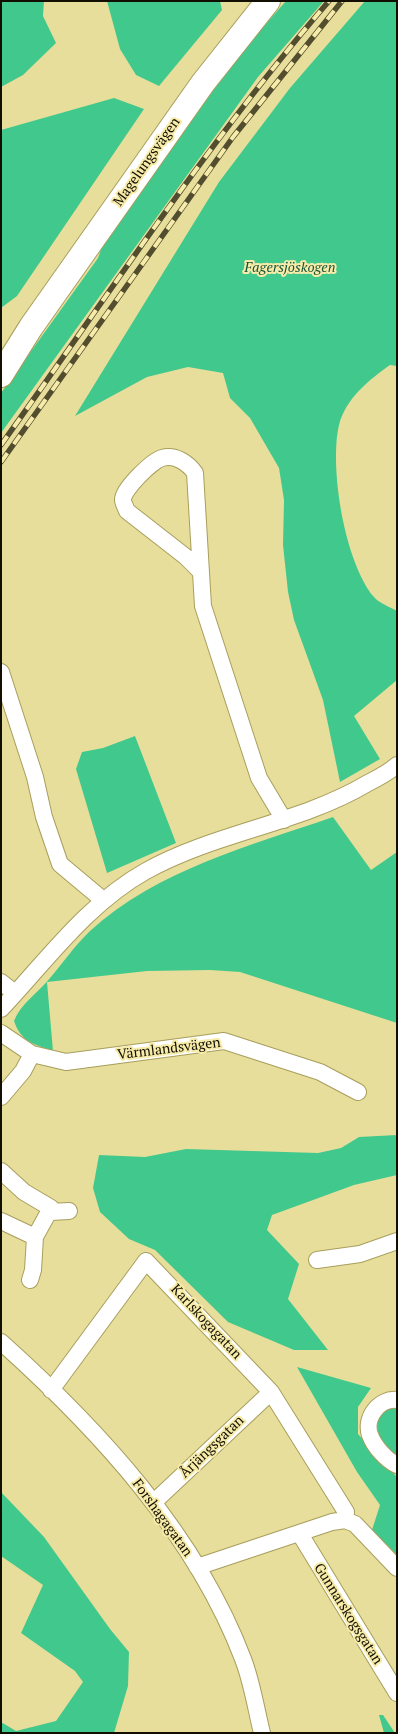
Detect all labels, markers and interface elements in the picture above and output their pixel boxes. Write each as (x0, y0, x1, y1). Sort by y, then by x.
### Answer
street label: Magelungsvägen (110, 114, 184, 210)
park label: Fagersjöskogen (245, 260, 335, 276)
street label: Värmlandsvägen (116, 1034, 222, 1064)
street label: Karlskogagatan (167, 1281, 245, 1363)
street label: Årjängsgatan (176, 1412, 248, 1482)
street label: Forshagagatan (128, 1476, 196, 1560)
street label: Gunnarskogsgatan (310, 1560, 386, 1668)

